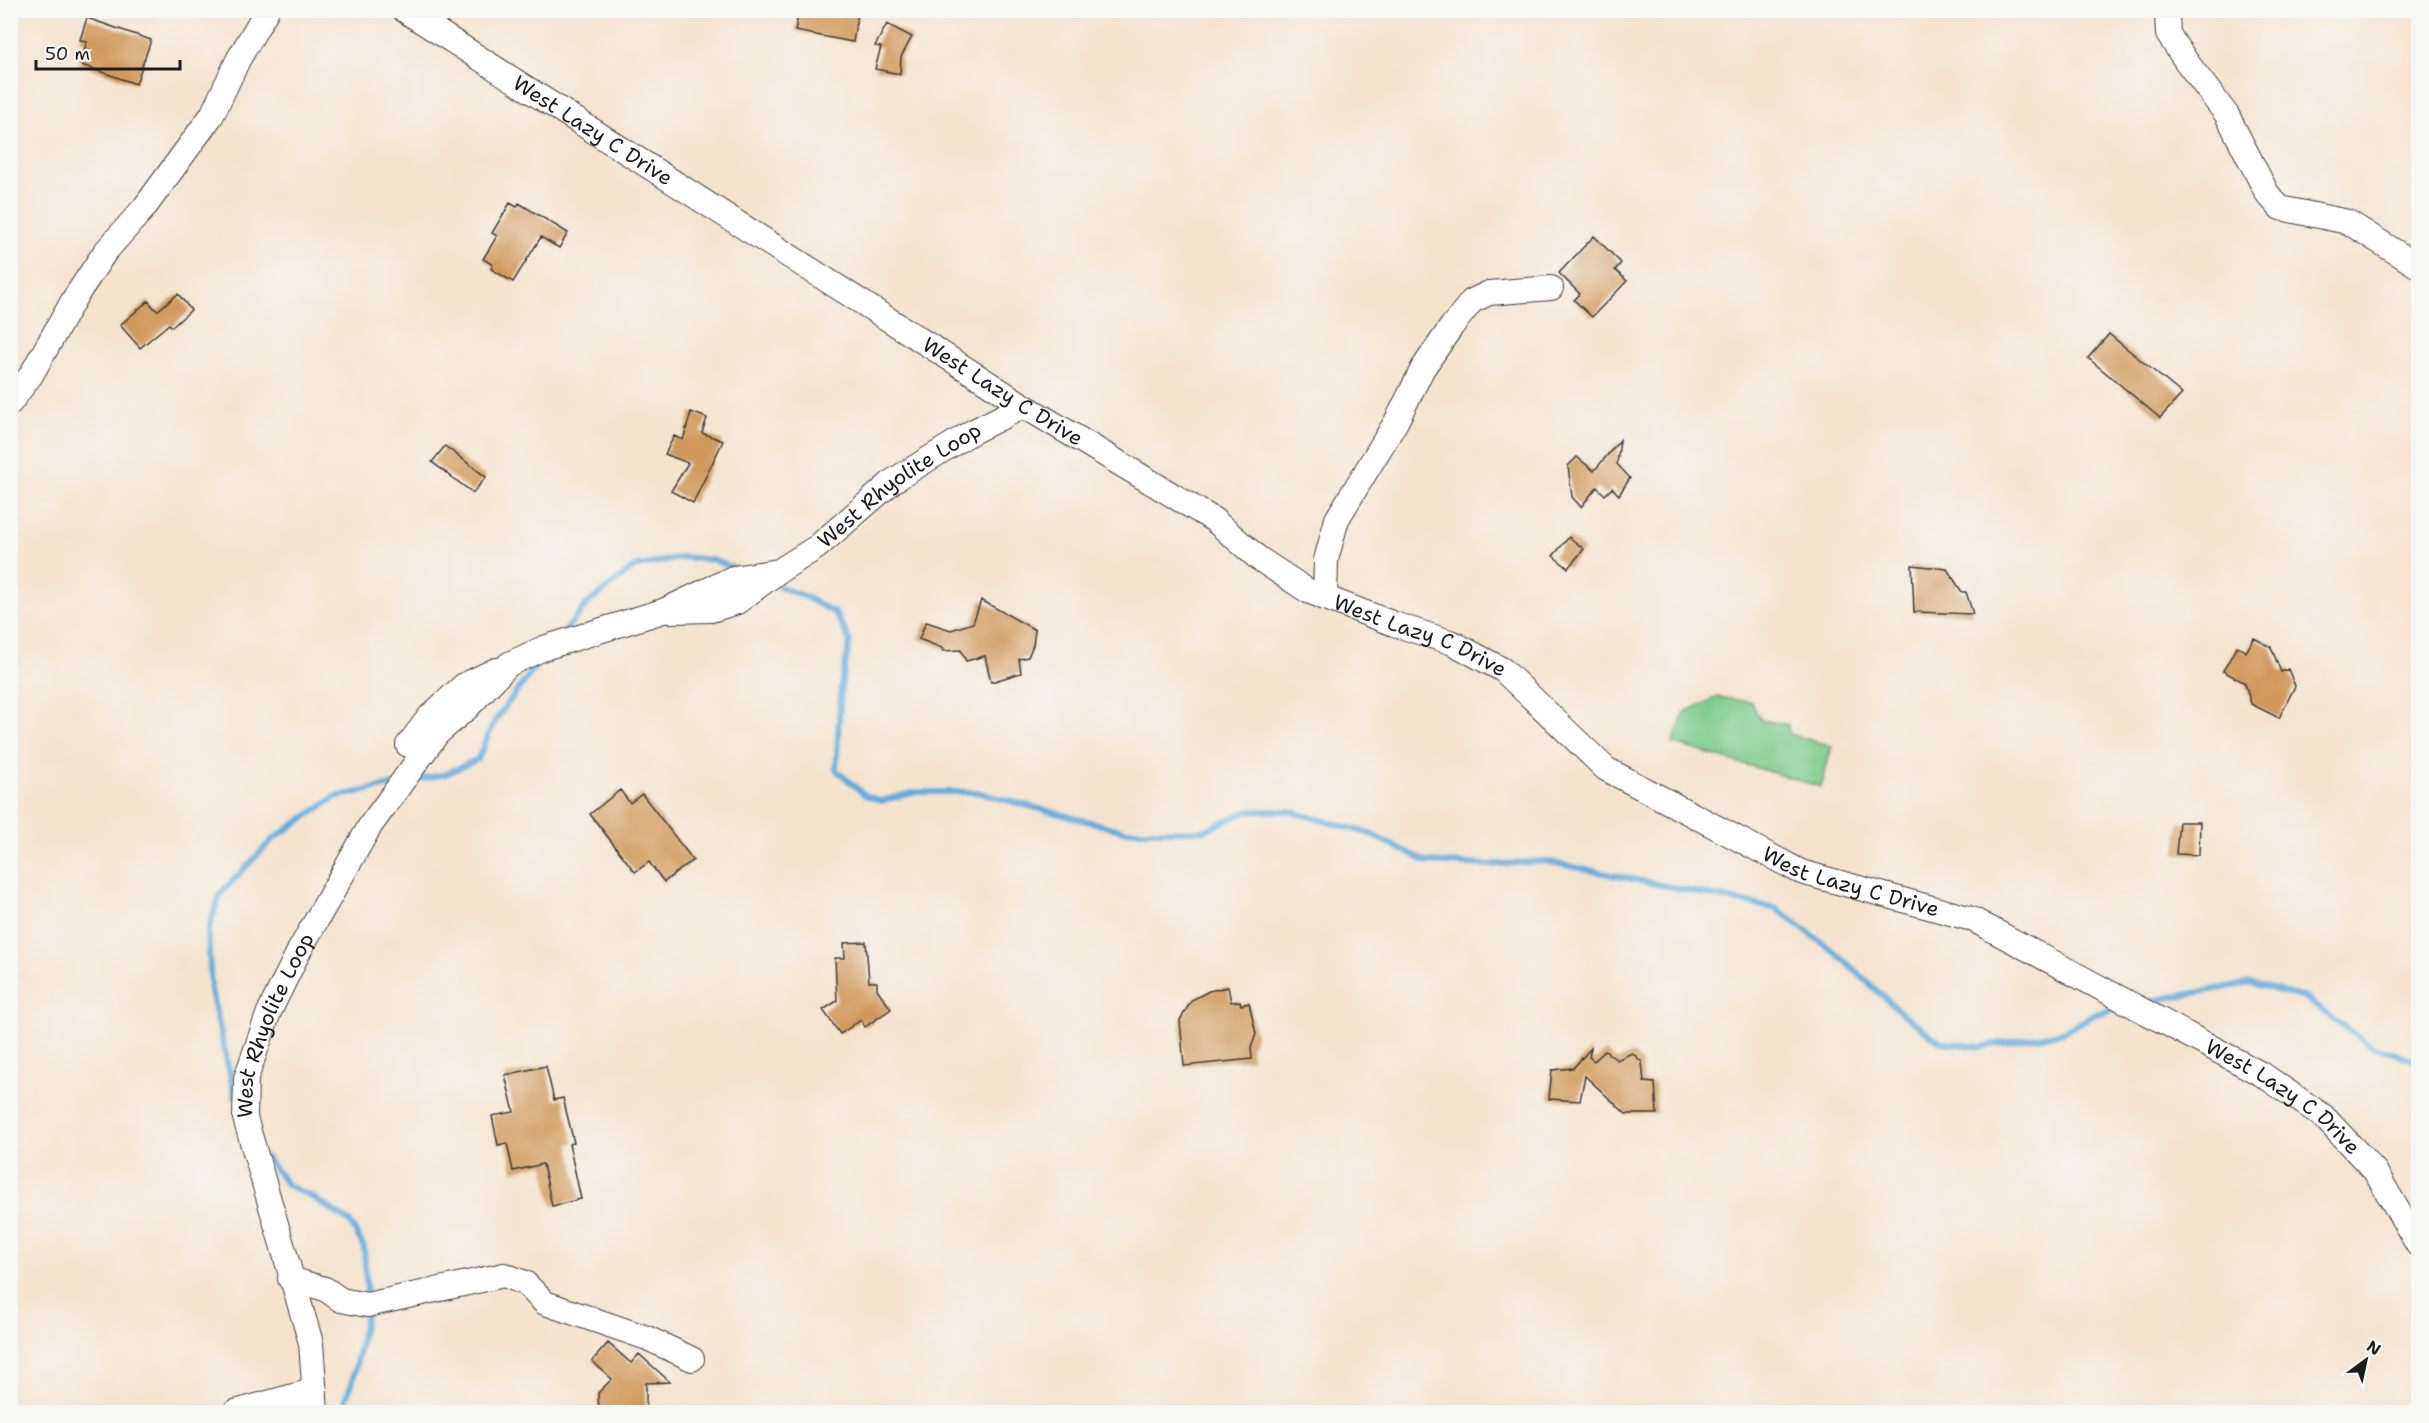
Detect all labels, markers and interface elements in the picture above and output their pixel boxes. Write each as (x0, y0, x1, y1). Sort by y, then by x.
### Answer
scale bar (36, 33, 180, 71)
text: 50 m (45, 42, 90, 66)
street label: West Lazy C Drive (507, 69, 678, 192)
street label: West Lazy C Drive (917, 331, 1088, 452)
street label: West Rhyolite Loop (812, 416, 986, 554)
street label: West Lazy C Drive (1330, 588, 1511, 683)
street label: West Lazy C Drive (1757, 840, 1942, 923)
street label: West Rhyolite Loop (231, 928, 320, 1118)
street label: West Lazy C Drive (2201, 1033, 2366, 1161)
north arrow (2336, 1330, 2396, 1390)
text: N (2363, 1336, 2385, 1360)

